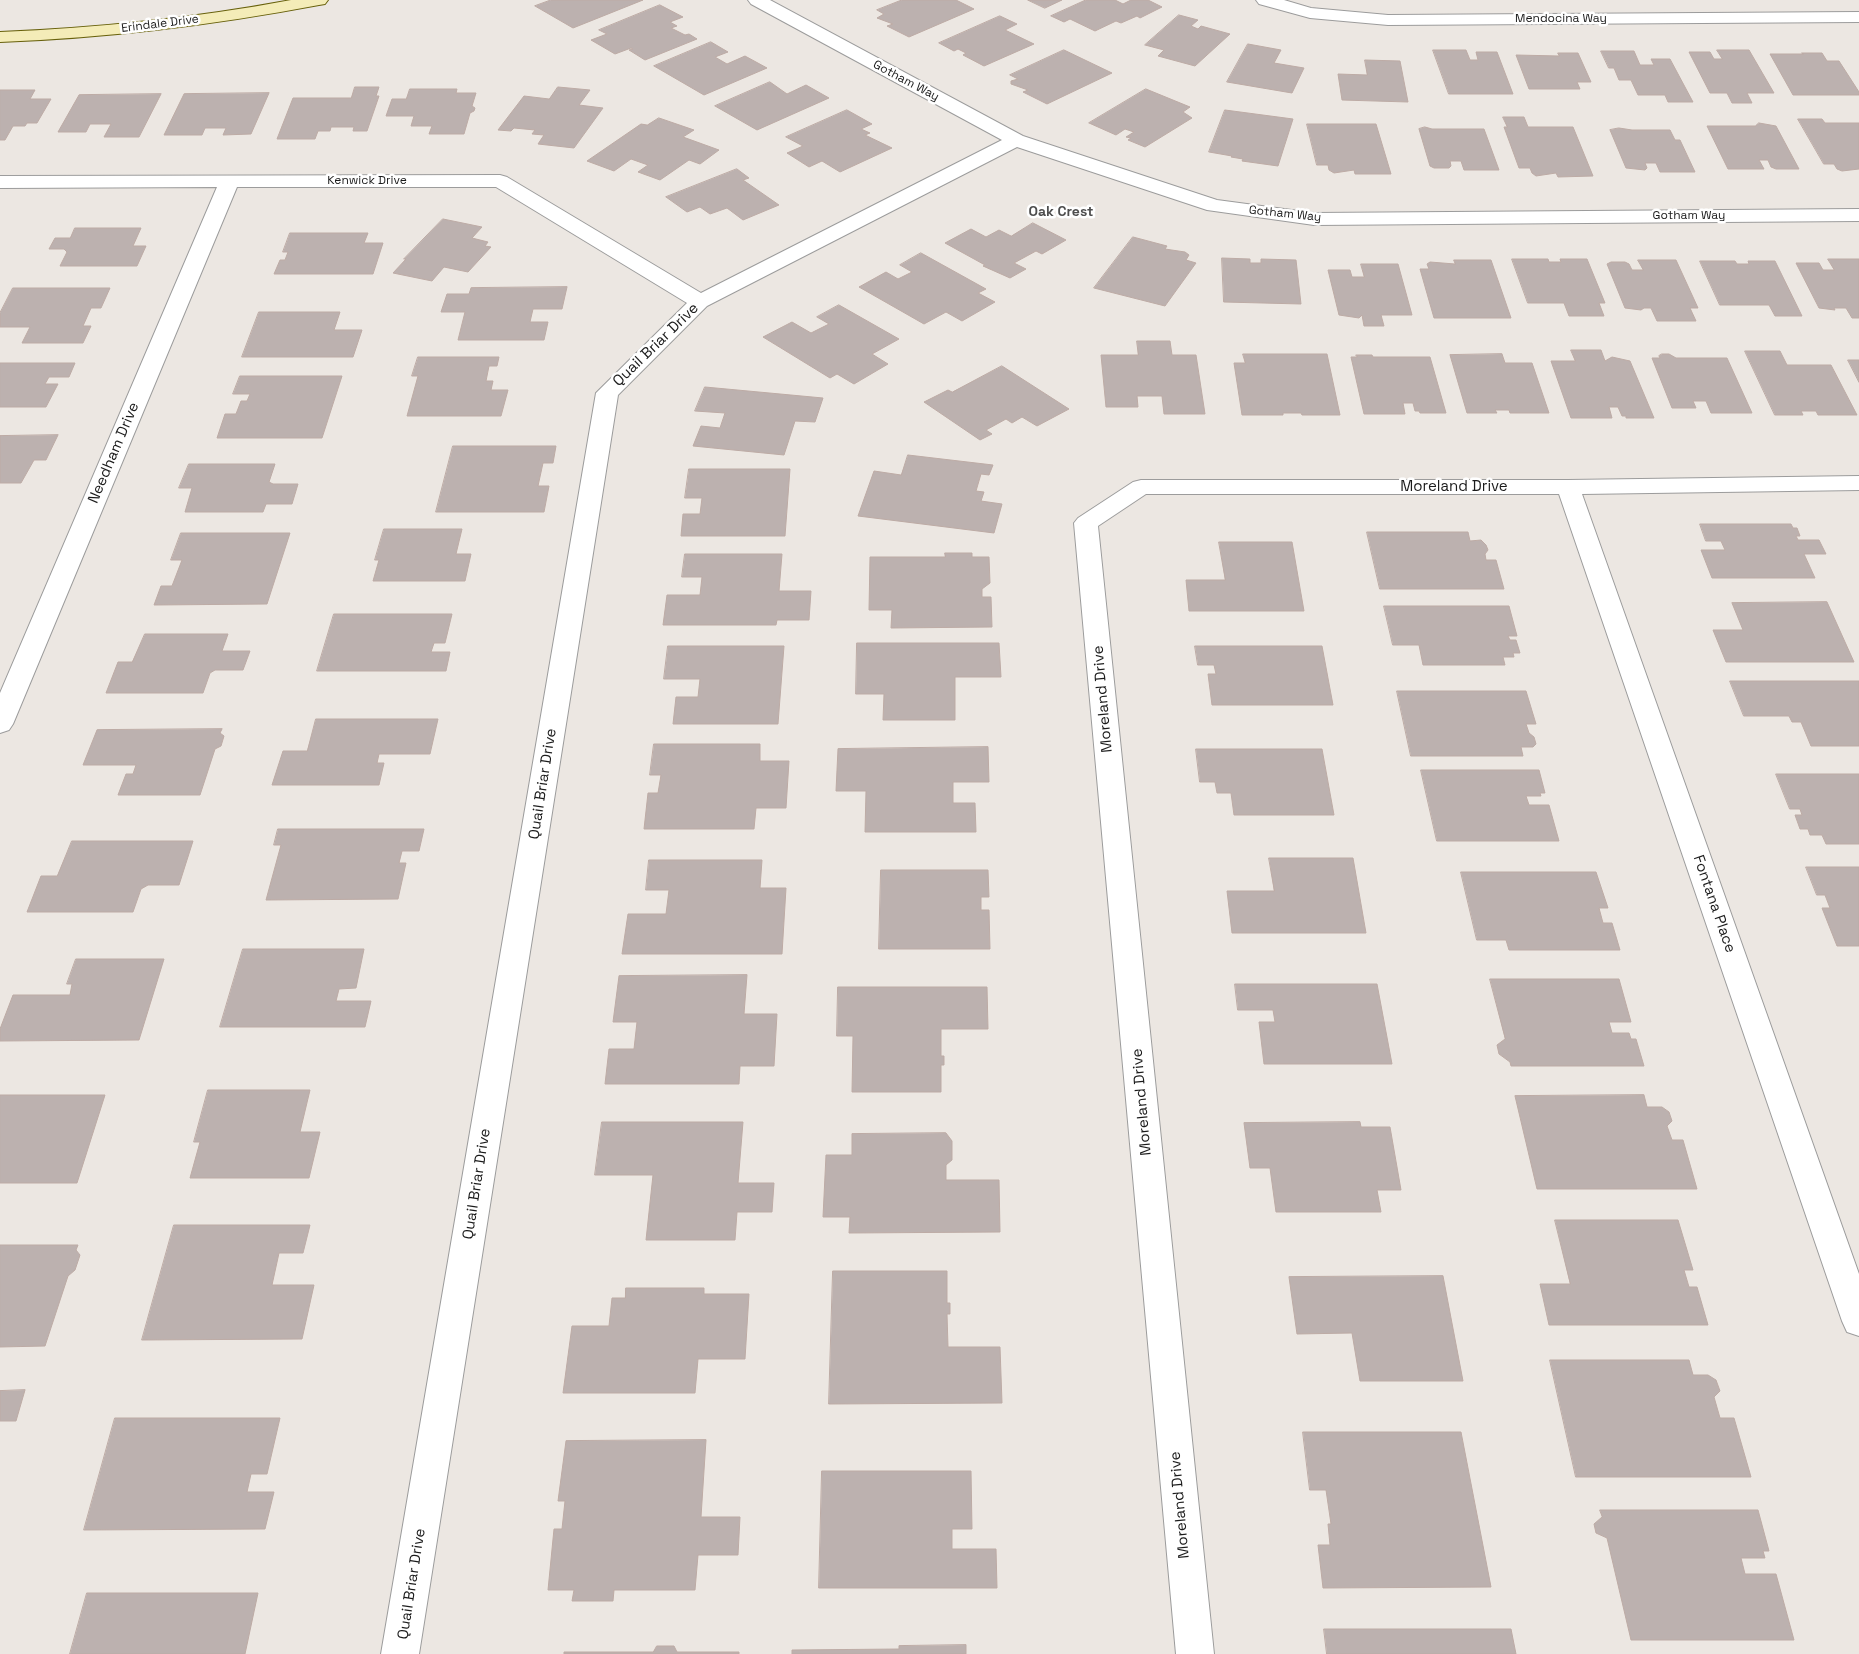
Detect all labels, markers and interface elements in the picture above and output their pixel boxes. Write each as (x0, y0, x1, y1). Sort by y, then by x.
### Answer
street label: Erindale Drive (120, 12, 200, 36)
street label: Mendocina Way (1515, 12, 1607, 26)
street label: Gotham Way (871, 58, 941, 104)
street label: Kenwick Drive (327, 174, 407, 188)
street label: Gotham Way (1248, 203, 1322, 225)
district label: Oak Crest (1029, 204, 1093, 220)
street label: Gotham Way (1653, 209, 1725, 223)
street label: Quail Briar Drive (609, 300, 703, 390)
street label: Needham Drive (85, 400, 143, 506)
street label: Moreland Drive (1400, 478, 1508, 496)
street label: Moreland Drive (1089, 645, 1117, 753)
street label: Quail Briar Drive (525, 727, 561, 841)
street label: Fontana Place (1689, 853, 1739, 955)
street label: Moreland Drive (1128, 1048, 1156, 1156)
street label: Quail Briar Drive (459, 1127, 495, 1241)
street label: Moreland Drive (1166, 1451, 1194, 1559)
street label: Quail Briar Drive (394, 1527, 430, 1641)

